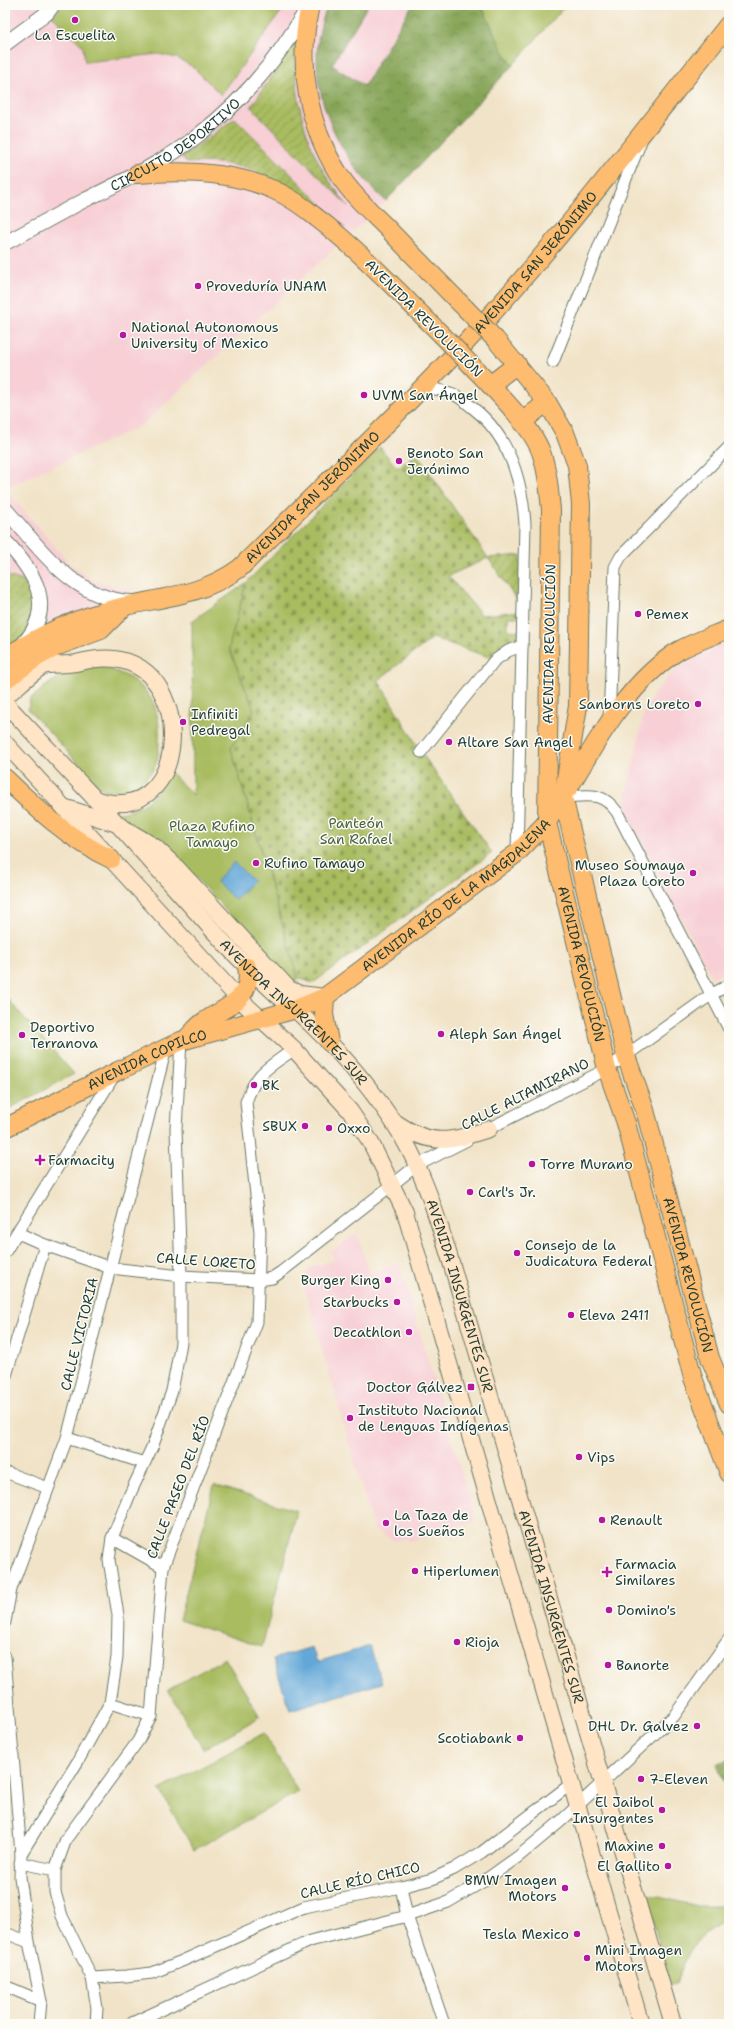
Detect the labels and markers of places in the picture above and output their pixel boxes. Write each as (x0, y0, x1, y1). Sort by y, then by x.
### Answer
marker: La Escuelita (70, 15, 80, 25)
place label: La Escuelita (34, 26, 116, 44)
place label: Proveduría UNAM (206, 277, 327, 295)
marker: Proveduría UNAM (193, 281, 203, 291)
place label: National Autonomous University of Mexico (131, 318, 279, 352)
marker: National Autonomous University of Mexico (118, 330, 128, 340)
place label: UVM San Ángel (372, 386, 479, 404)
marker: UVM San Ángel (359, 390, 369, 400)
place label: Benoto San Jerónimo (407, 444, 484, 478)
marker: Benoto San Jerónimo (394, 456, 404, 466)
place label: Pemex (646, 605, 689, 623)
marker: Pemex (633, 609, 643, 619)
place label: Sanborns Loreto (579, 695, 690, 713)
marker: Sanborns Loreto (693, 699, 703, 709)
place label: Infiniti Pedregal (191, 705, 251, 739)
marker: Infiniti Pedregal (178, 717, 188, 727)
place label: Altare San Angel (457, 733, 574, 751)
marker: Altare San Angel (444, 737, 454, 747)
place label: Rufino Tamayo (264, 854, 365, 872)
place label: Museo Soumaya Plaza Loreto (575, 856, 685, 890)
marker: Rufino Tamayo (251, 858, 261, 868)
marker: Museo Soumaya Plaza Loreto (688, 868, 698, 878)
place label: Deportivo Terranova (30, 1018, 98, 1052)
place label: Aleph San Ángel (449, 1025, 562, 1043)
marker: Aleph San Ángel (436, 1029, 446, 1039)
marker: Deportivo Terranova (17, 1030, 27, 1040)
place label: BK (262, 1076, 279, 1094)
marker: BK (249, 1080, 259, 1090)
place label: SBUX (262, 1117, 297, 1135)
place label: Oxxo (337, 1119, 370, 1137)
marker: SBUX (300, 1121, 310, 1131)
marker: Oxxo (324, 1123, 334, 1133)
place label: Farmacity (48, 1151, 115, 1169)
marker: Farmacity (35, 1155, 45, 1165)
place label: Torre Murano (540, 1155, 633, 1173)
marker: Torre Murano (527, 1159, 537, 1169)
place label: Carl's Jr. (478, 1183, 536, 1201)
marker: Carl's Jr. (465, 1187, 475, 1197)
place label: Consejo de la Judicatura Federal (525, 1236, 653, 1270)
marker: Consejo de la Judicatura Federal (512, 1248, 522, 1258)
place label: Burger King (301, 1271, 380, 1289)
marker: Burger King (383, 1275, 393, 1285)
place label: Starbucks (323, 1293, 389, 1311)
marker: Starbucks (392, 1297, 402, 1307)
place label: Eleva 2411 (579, 1306, 649, 1324)
marker: Eleva 2411 (566, 1310, 576, 1320)
place label: Decathlon (333, 1323, 401, 1341)
marker: Decathlon (404, 1327, 414, 1337)
place label: Doctor Gálvez (367, 1378, 463, 1396)
marker: Doctor Gálvez (466, 1382, 476, 1392)
place label: Instituto Nacional de Lenguas Indígenas (358, 1401, 509, 1435)
marker: Instituto Nacional de Lenguas Indígenas (345, 1413, 355, 1423)
place label: Vips (587, 1448, 615, 1466)
marker: Vips (574, 1452, 584, 1462)
place label: La Taza de los Sueños (394, 1506, 469, 1540)
place label: Renault (610, 1511, 663, 1529)
marker: Renault (597, 1515, 607, 1525)
marker: La Taza de los Sueños (381, 1518, 391, 1528)
place label: Farmacia Similares (615, 1555, 677, 1589)
place label: Hiperlumen (423, 1562, 500, 1580)
marker: Hiperlumen (410, 1566, 420, 1576)
marker: Farmacia Similares (602, 1567, 612, 1577)
place label: Domino's (617, 1601, 676, 1619)
marker: Domino's (604, 1605, 614, 1615)
place label: Rioja (465, 1633, 499, 1651)
marker: Rioja (452, 1637, 462, 1647)
place label: Banorte (616, 1656, 670, 1674)
marker: Banorte (603, 1660, 613, 1670)
place label: DHL Dr. Galvez (588, 1717, 689, 1735)
marker: DHL Dr. Galvez (692, 1721, 702, 1731)
place label: Scotiabank (438, 1729, 512, 1747)
marker: Scotiabank (515, 1733, 525, 1743)
place label: 7-Eleven (649, 1770, 708, 1788)
marker: 7-Eleven (636, 1774, 646, 1784)
place label: El Jaibol Insurgentes (572, 1793, 655, 1827)
marker: El Jaibol Insurgentes (657, 1805, 667, 1815)
place label: Maxine (604, 1837, 654, 1855)
marker: Maxine (657, 1841, 667, 1851)
place label: El Gallito (597, 1857, 660, 1875)
marker: El Gallito (663, 1861, 673, 1871)
place label: BMW Imagen Motors (464, 1871, 557, 1905)
marker: BMW Imagen Motors (560, 1883, 570, 1893)
place label: Tesla Mexico (482, 1925, 569, 1943)
marker: Tesla Mexico (572, 1929, 582, 1939)
place label: Mini Imagen Motors (595, 1941, 683, 1975)
marker: Mini Imagen Motors (582, 1953, 592, 1963)

